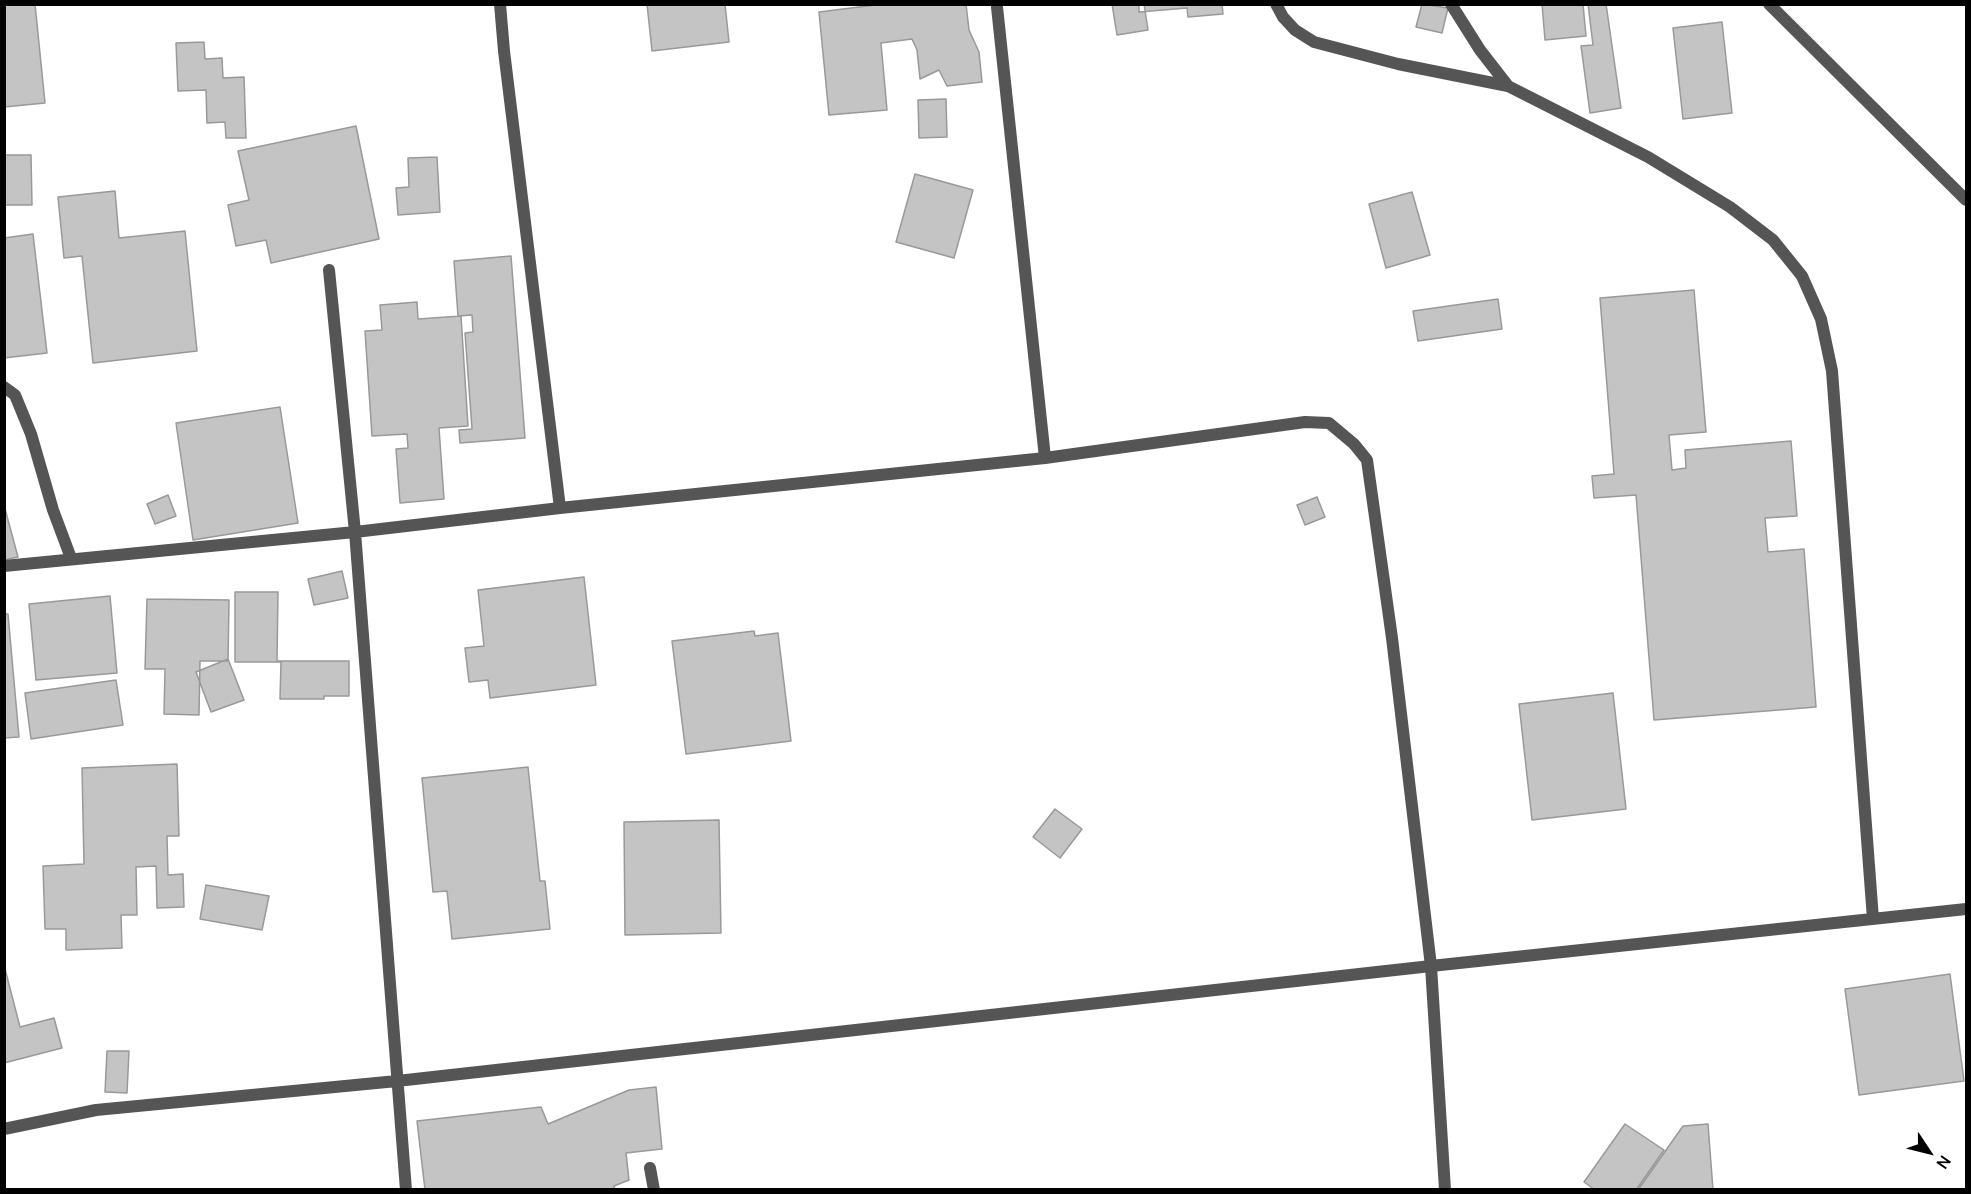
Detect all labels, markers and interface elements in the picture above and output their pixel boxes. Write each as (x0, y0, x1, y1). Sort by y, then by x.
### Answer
north arrow (1899, 1122, 1959, 1182)
text: N (1931, 1151, 1956, 1173)

